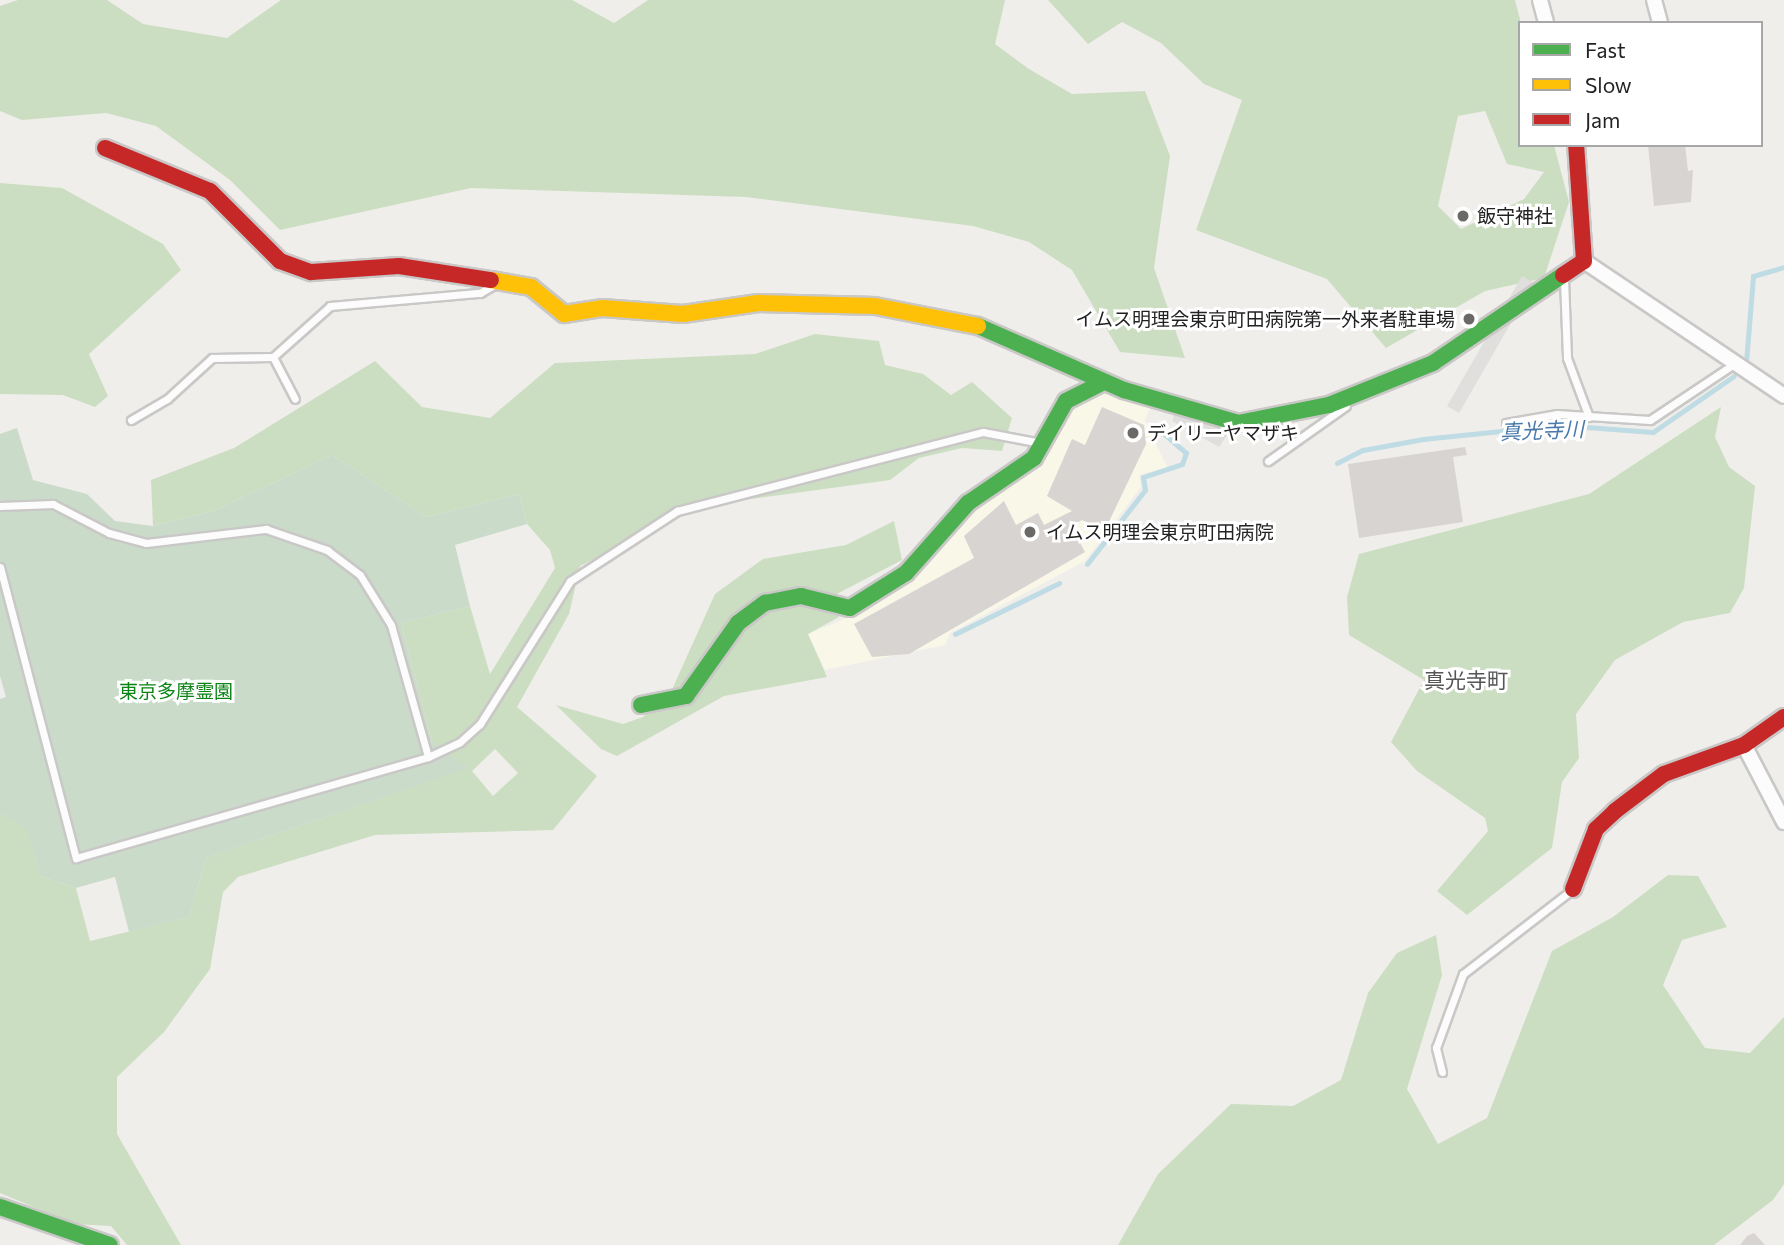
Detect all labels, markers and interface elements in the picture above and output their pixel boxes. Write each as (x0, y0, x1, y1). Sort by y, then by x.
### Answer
legend (1518, 21, 1763, 147)
text: Fast (1585, 37, 1626, 62)
text: Slow (1585, 72, 1632, 97)
text: Jam (1585, 107, 1620, 132)
place label: 飯守神社 (1477, 205, 1553, 227)
marker: 飯守神社 (1455, 208, 1471, 224)
place label: イムス明理会東京町田病院第一外来者駐車場 (1075, 308, 1455, 330)
marker: イムス明理会東京町田病院第一外来者駐車場 (1461, 311, 1477, 327)
water label: 真光寺川 (1500, 416, 1584, 444)
place label: デイリーヤマザキ (1147, 422, 1299, 444)
marker: デイリーヤマザキ (1125, 425, 1141, 441)
place label: イムス明理会東京町田病院 (1046, 521, 1274, 543)
marker: イムス明理会東京町田病院 (1020, 522, 1040, 542)
district label: 真光寺町 (1424, 667, 1508, 693)
park label: 東京多摩霊園 (119, 680, 233, 702)

